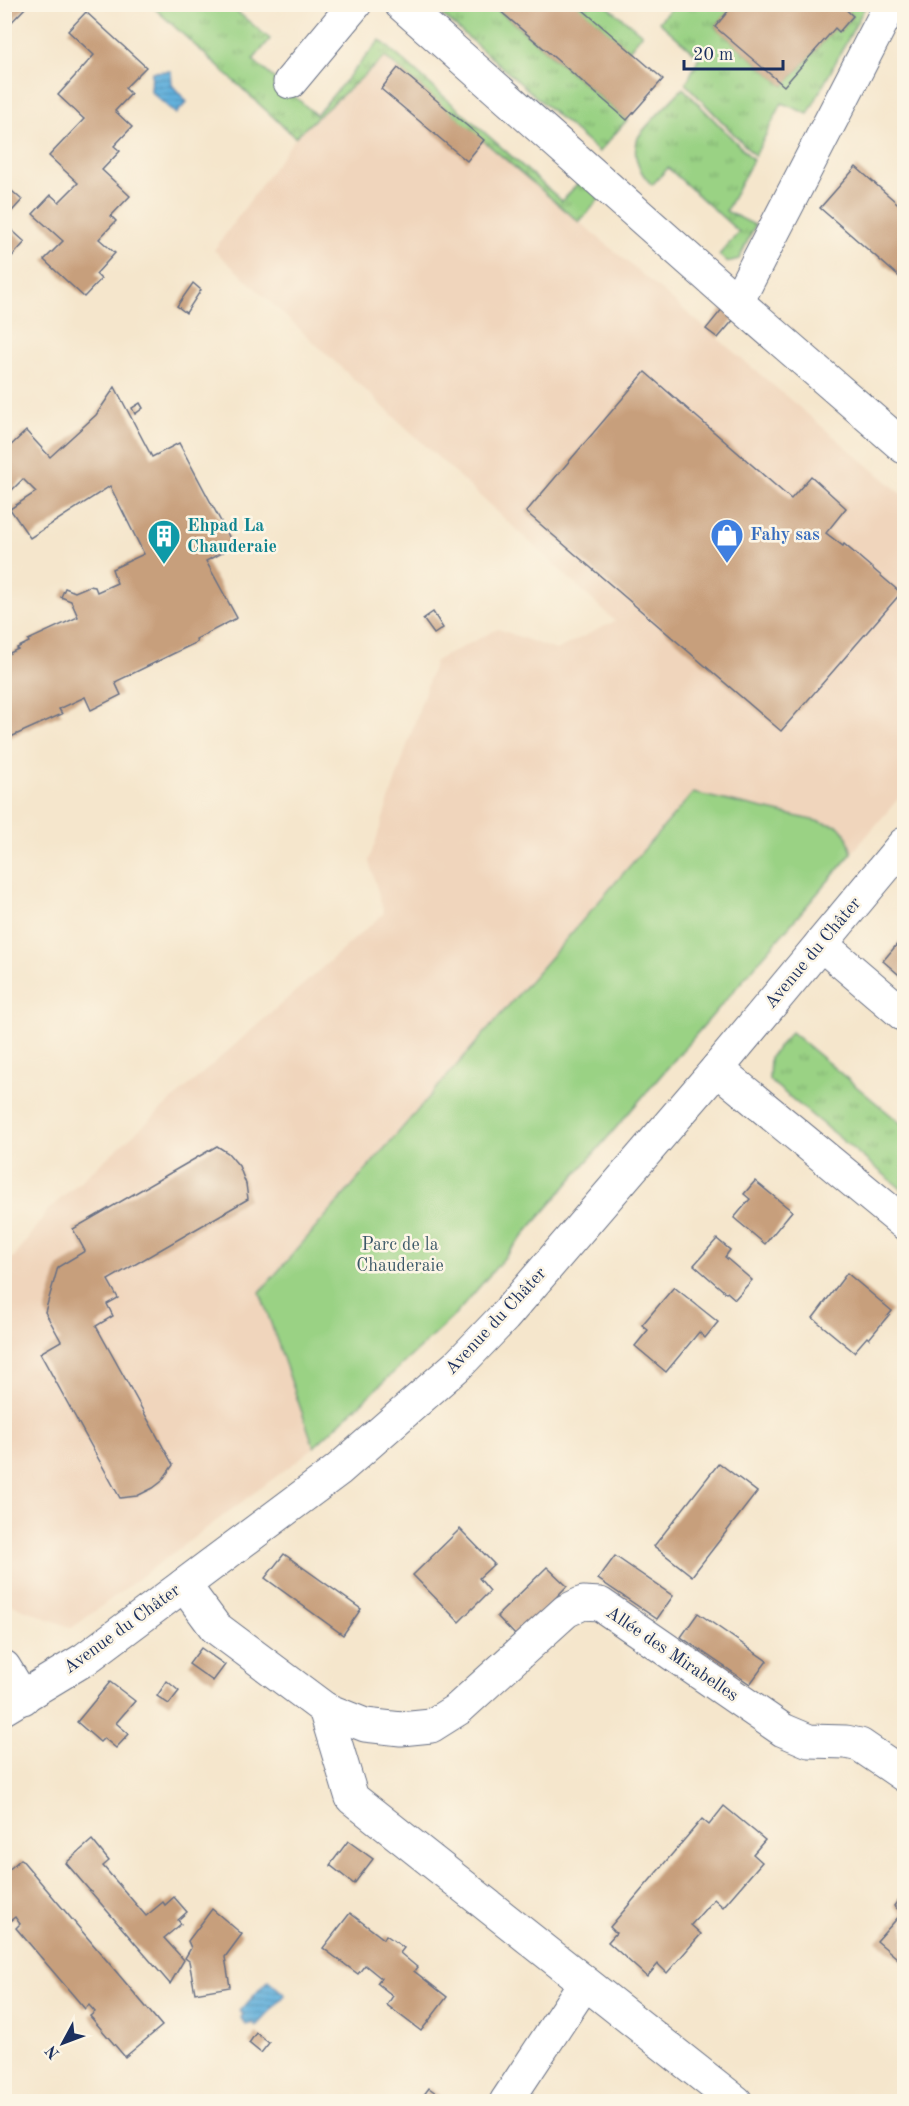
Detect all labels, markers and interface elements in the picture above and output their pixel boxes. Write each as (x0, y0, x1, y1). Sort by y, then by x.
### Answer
scale bar (684, 33, 783, 71)
text: 20 m (693, 46, 733, 64)
place label: Ehpad La Chauderaie (187, 517, 277, 556)
shop icon: Fahy sas (709, 517, 745, 564)
building icon: Ehpad La Chauderaie (146, 518, 182, 565)
place label: Fahy sas (750, 526, 820, 544)
street label: Avenue du Châter (761, 894, 865, 1012)
park label: Parc de la Chauderaie (356, 1236, 444, 1275)
street label: Avenue du Châter (442, 1264, 550, 1378)
street label: Avenue du Châter (60, 1581, 184, 1677)
street label: Allée des Mirabelles (603, 1603, 741, 1705)
north arrow (33, 2013, 93, 2073)
text: N (43, 2041, 63, 2061)

